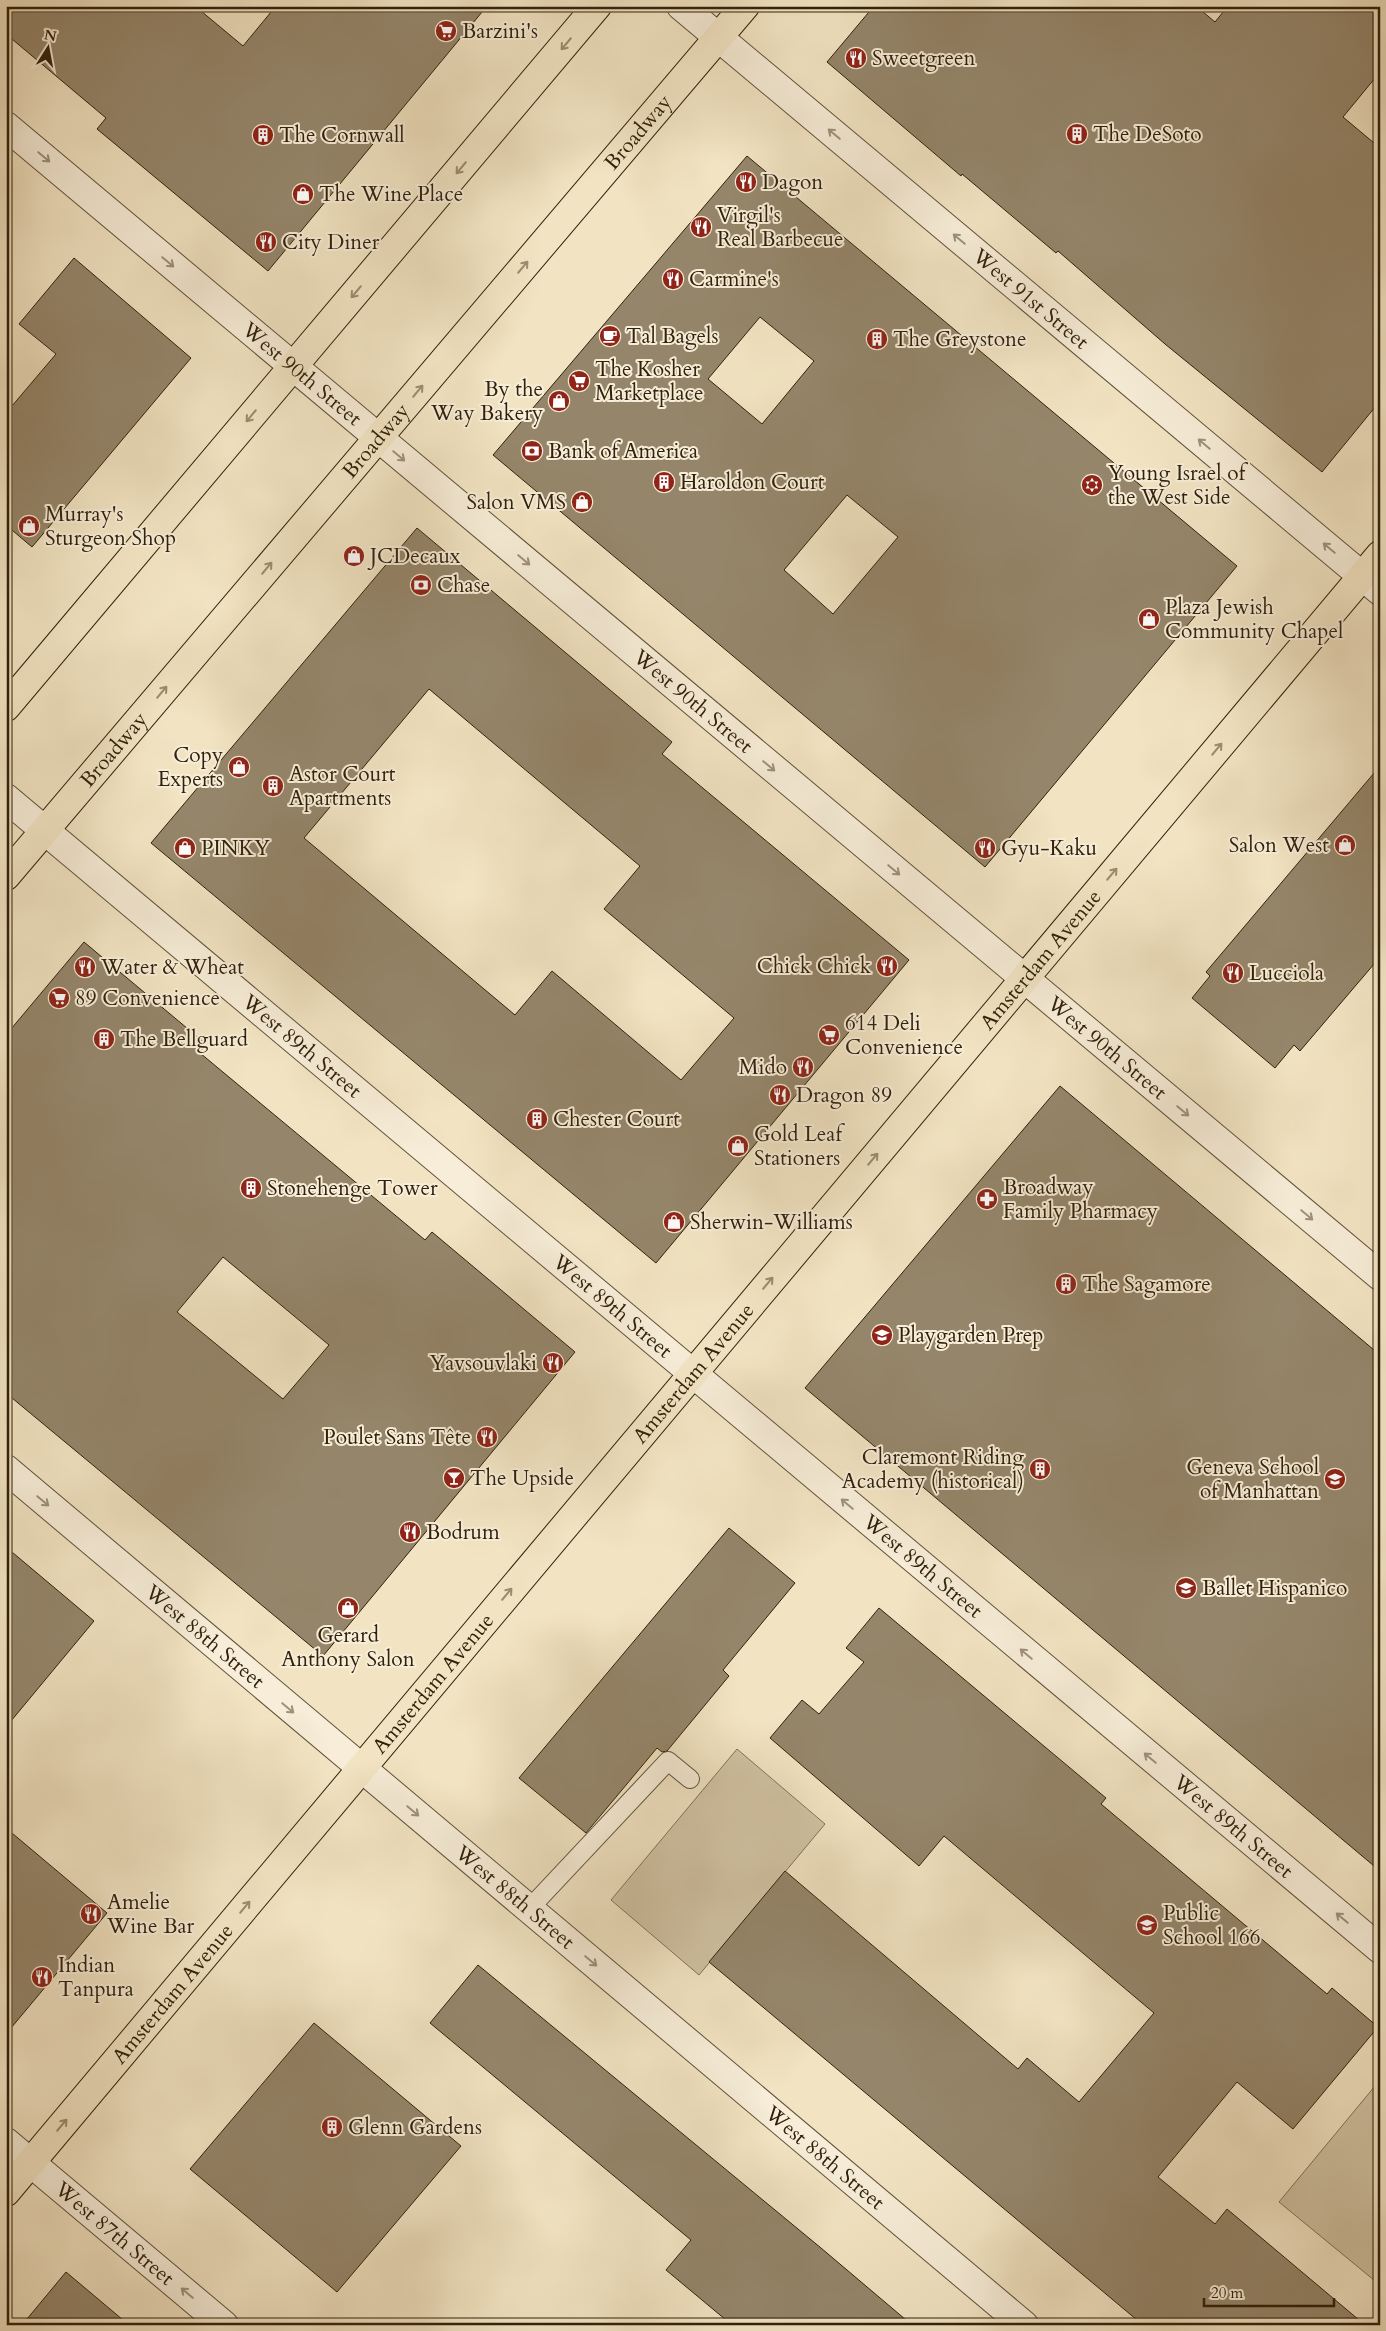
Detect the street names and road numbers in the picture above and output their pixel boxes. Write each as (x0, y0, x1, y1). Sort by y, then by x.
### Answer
street label: Broadway (598, 89, 679, 176)
street label: West 91st Street (965, 241, 1095, 356)
street label: West 90th Street (235, 315, 368, 433)
street label: Broadway (336, 397, 416, 485)
street label: West 90th Street (626, 642, 759, 760)
street label: Broadway (73, 706, 154, 794)
street label: Amsterdam Avenue (973, 883, 1108, 1036)
street label: West 89th Street (235, 987, 368, 1105)
street label: West 90th Street (1040, 989, 1173, 1107)
street label: West 89th Street (545, 1247, 678, 1365)
street label: Amsterdam Avenue (626, 1297, 761, 1450)
street label: West 89th Street (856, 1507, 989, 1625)
street label: West 88th Street (138, 1577, 271, 1696)
street label: Amsterdam Avenue (366, 1607, 501, 1760)
street label: West 89th Street (1166, 1767, 1299, 1885)
street label: West 88th Street (448, 1838, 581, 1956)
street label: Amsterdam Avenue (105, 1917, 240, 2070)
street label: West 88th Street (758, 2099, 891, 2217)
street label: West 87th Street (48, 2174, 181, 2293)

